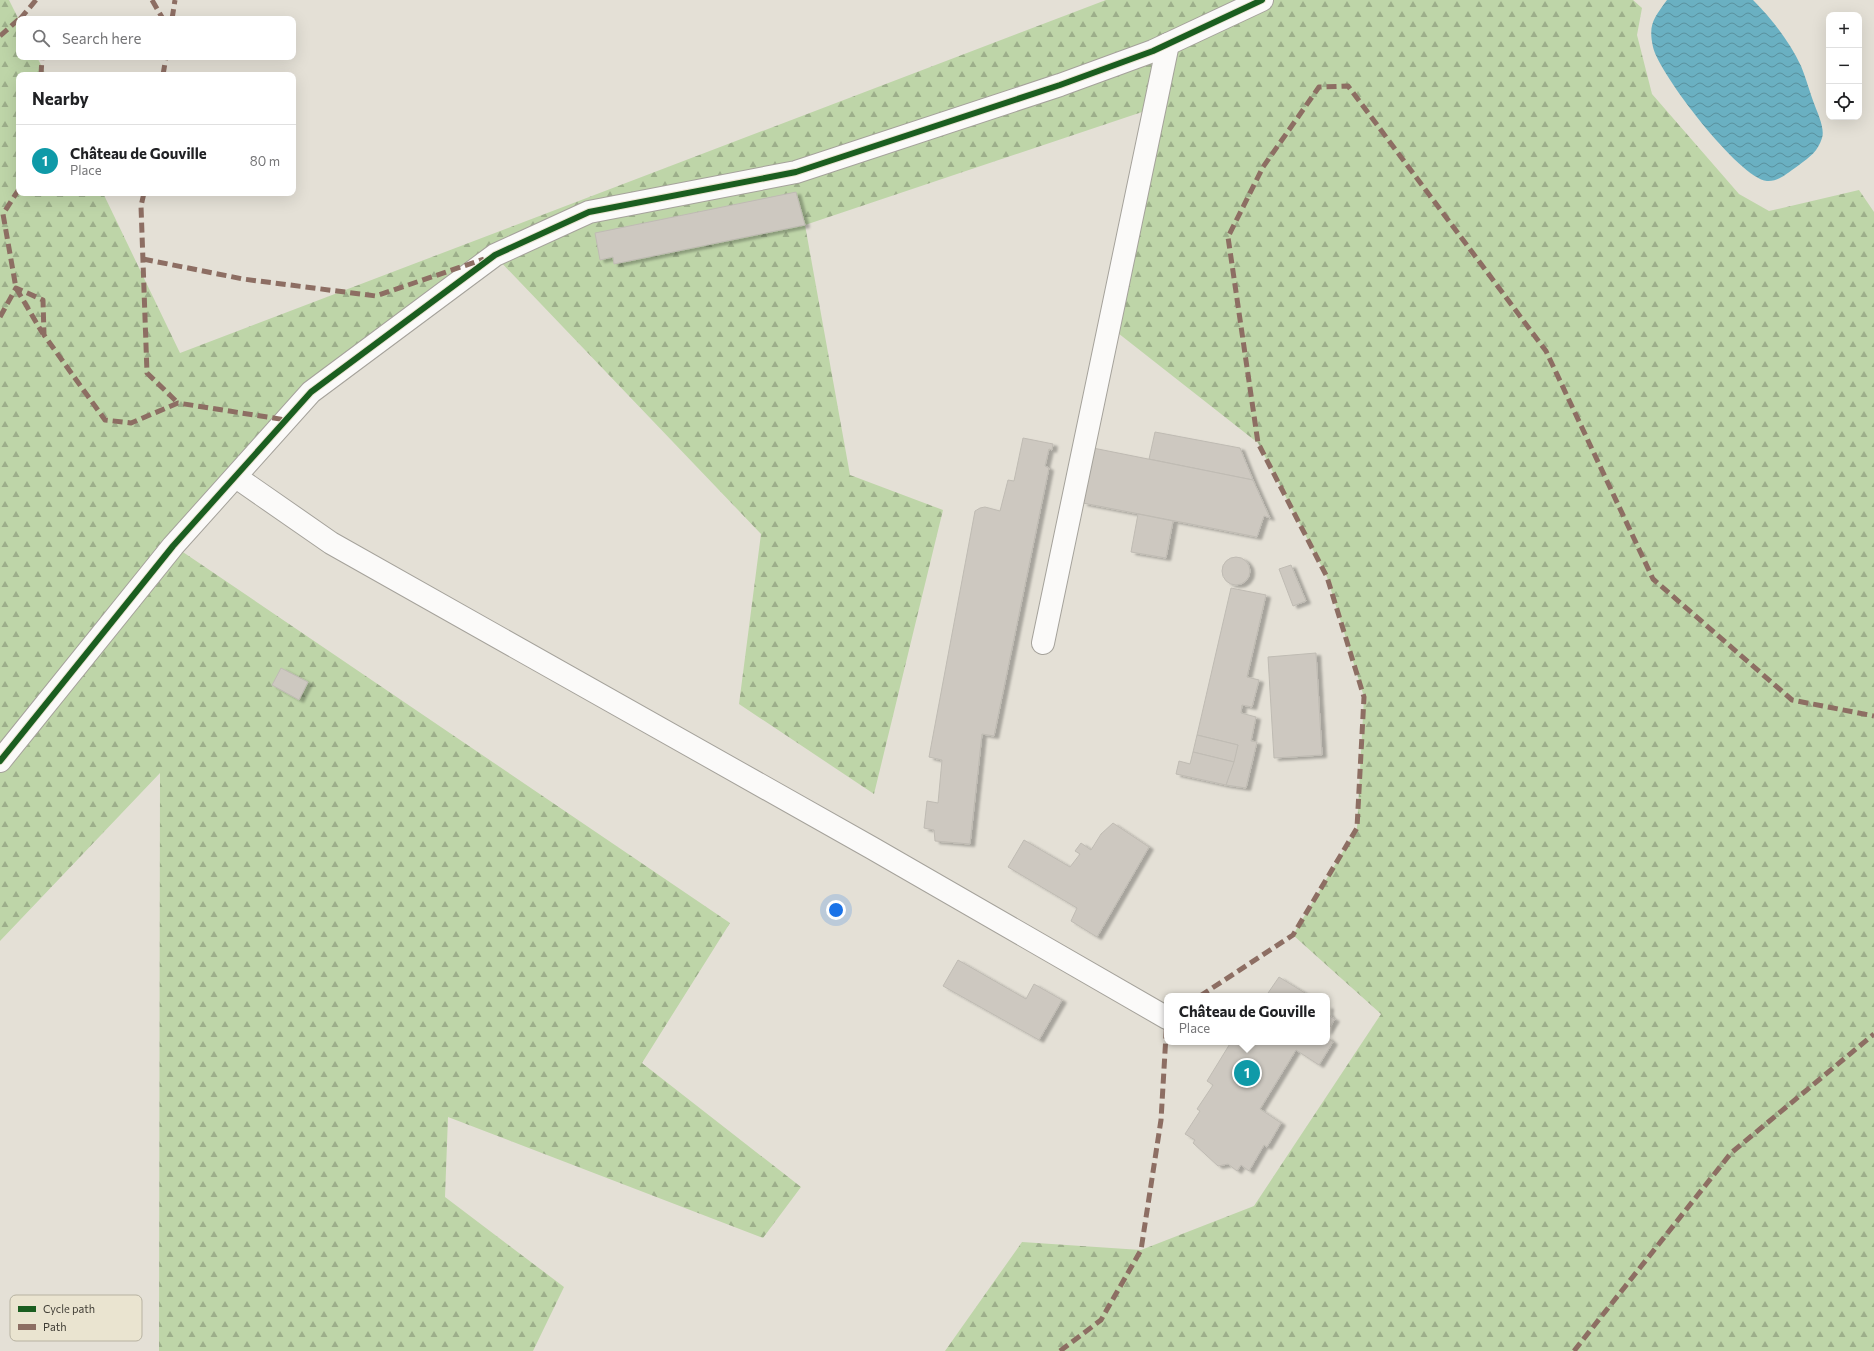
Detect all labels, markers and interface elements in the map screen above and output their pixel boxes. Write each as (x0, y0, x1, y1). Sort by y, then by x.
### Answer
map controls (1826, 12, 1862, 120)
button: + (1826, 12, 1862, 48)
search box (16, 16, 296, 60)
icon: search (30, 27, 52, 49)
text: Search here (62, 29, 141, 47)
button: − (1826, 48, 1862, 84)
button: locate (1826, 84, 1862, 120)
text: Nearby (32, 88, 89, 109)
text: Château de Gouville (70, 144, 207, 162)
text: 1 (42, 153, 48, 169)
text: 80 m (250, 153, 280, 169)
text: Place (70, 162, 102, 178)
your location (826, 900, 846, 920)
popup (1164, 993, 1330, 1045)
text: Château de Gouville (1179, 1002, 1315, 1020)
text: Place (1179, 1020, 1210, 1036)
pin: 1 (1234, 1058, 1260, 1088)
legend (10, 1295, 142, 1341)
text: Cycle path (43, 1302, 95, 1315)
text: Path (43, 1320, 66, 1333)

